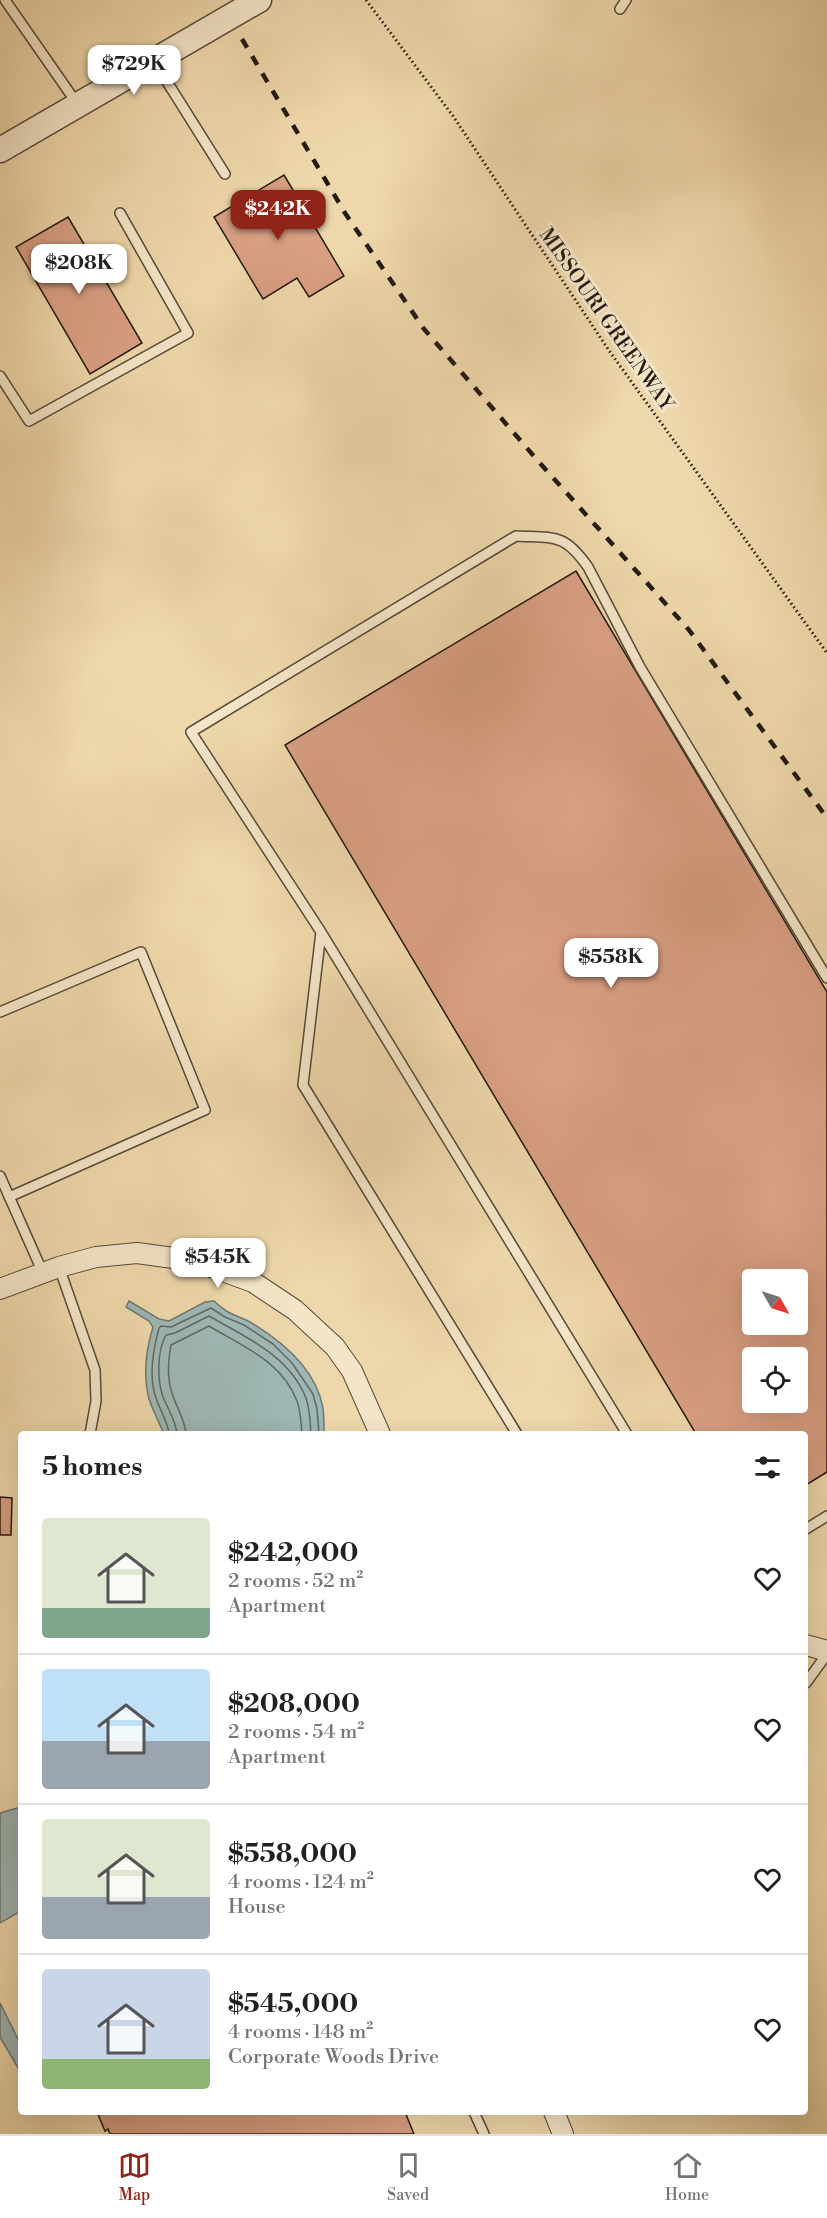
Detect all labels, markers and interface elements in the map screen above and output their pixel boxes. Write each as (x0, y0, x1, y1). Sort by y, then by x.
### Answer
pin: $729K (92, 45, 176, 96)
text: $729K (102, 52, 166, 77)
pin: $242K (236, 190, 320, 241)
text: $242K (245, 197, 311, 222)
street label: MISSOURI GREENWAY (533, 223, 679, 417)
pin: $208K (37, 244, 121, 295)
text: $208K (45, 251, 113, 276)
pin: $558K (569, 938, 653, 989)
text: $558K (578, 945, 644, 970)
pin: $545K (176, 1238, 260, 1289)
text: $545K (185, 1245, 251, 1270)
north arrow (742, 1269, 808, 1335)
map controls (742, 1269, 808, 1413)
button: locate (742, 1347, 808, 1413)
text: 5 homes (42, 1451, 142, 1483)
icon: filters (751, 1451, 784, 1484)
text: $242,000 (228, 1537, 358, 1569)
icon: home (90, 1542, 162, 1614)
icon: heart (751, 1562, 784, 1595)
text: 2 rooms · 52 m² (228, 1569, 363, 1594)
text: Apartment (228, 1594, 326, 1619)
text: $208,000 (228, 1688, 360, 1720)
icon: home (90, 1693, 162, 1765)
icon: heart (751, 1713, 784, 1746)
text: 2 rooms · 54 m² (228, 1720, 364, 1745)
text: Apartment (228, 1745, 326, 1770)
text: $558,000 (228, 1838, 357, 1870)
icon: home (90, 1843, 162, 1915)
icon: heart (751, 1863, 784, 1896)
text: 4 rooms · 124 m² (228, 1870, 374, 1895)
text: House (228, 1895, 286, 1920)
text: $545,000 (228, 1988, 358, 2020)
icon: home (90, 1993, 162, 2065)
icon: heart (751, 2013, 784, 2046)
text: 4 rooms · 148 m² (228, 2020, 373, 2045)
text: Corporate Woods Drive (228, 2045, 439, 2070)
tab: Map (118, 2149, 151, 2205)
tab: Saved (387, 2149, 429, 2205)
tab: Home (665, 2149, 709, 2205)

